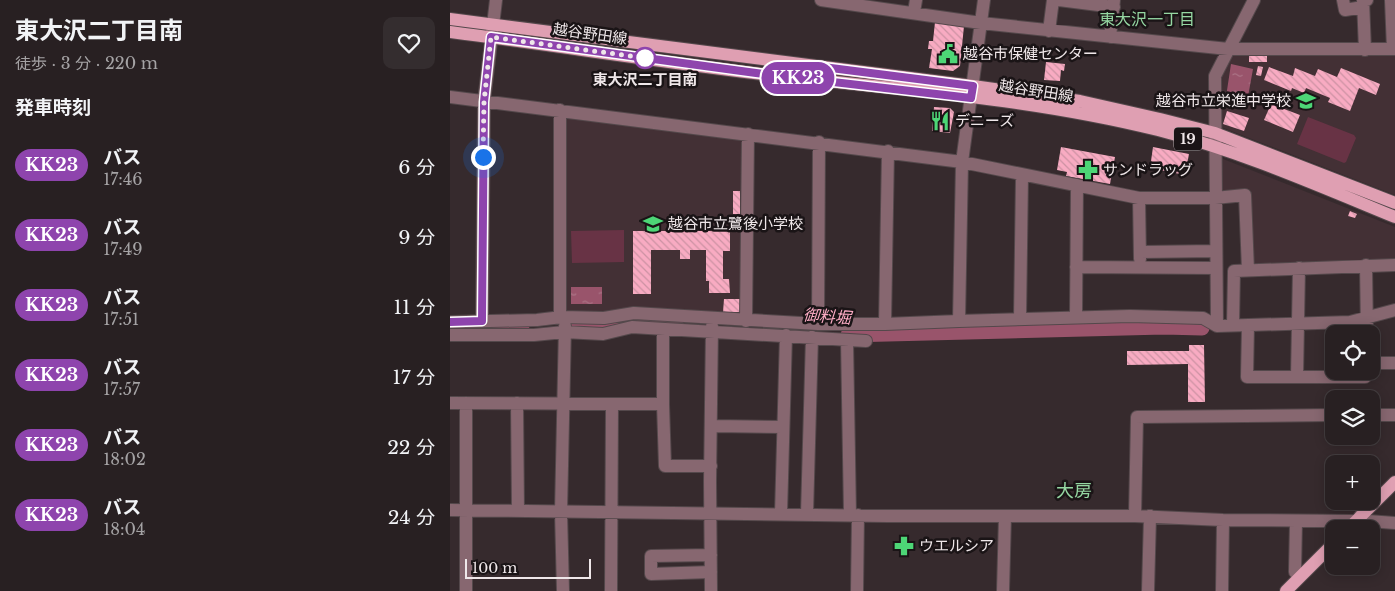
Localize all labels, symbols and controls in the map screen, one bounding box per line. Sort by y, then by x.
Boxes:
district label: 東大沢一丁目 [1099,9,1195,29]
text: 東大沢二丁目南 [15,16,183,45]
button: heart [383,17,435,69]
street label: 越谷野田線 [551,19,629,48]
public building icon: 越谷市保健センター [937,43,959,65]
place label: 越谷市保健センター [962,44,1098,63]
marker: 東大沢二丁目南 [634,47,656,69]
text: 徒歩 · 3 分 · 220 m [15,53,158,73]
line badge: KK23 [763,62,833,94]
text: KK23 [771,67,825,89]
place label: 東大沢二丁目南 [592,70,698,89]
street label: 越谷野田線 [997,75,1075,106]
school or university icon: 越谷市立栄進中学校 [1295,90,1317,112]
place label: 越谷市立栄進中学校 [1155,91,1291,110]
text: 発車時刻 [15,96,91,119]
restaurant icon: デニーズ [929,110,951,132]
place label: デニーズ [955,111,1014,130]
road number: 19 [1174,128,1202,150]
your location [471,145,496,170]
text: バス [103,146,141,169]
text: KK23 [25,154,78,176]
text: 6 分 [398,156,435,179]
pharmacy icon: サンドラッグ [1077,159,1099,181]
place label: サンドラッグ [1103,160,1193,179]
text: 17:46 [103,169,143,189]
school or university icon: 越谷市立鷺後小学校 [642,213,664,235]
place label: 越谷市立鷺後小学校 [667,214,803,233]
text: バス [103,216,141,239]
text: KK23 [25,224,78,246]
text: 9 分 [398,226,435,249]
text: 17:49 [103,239,143,259]
text: バス [103,286,141,309]
text: KK23 [25,294,78,316]
text: 11 分 [394,296,435,319]
water label: 御料堀 [802,304,855,328]
text: 17:51 [103,309,139,329]
map controls [1325,325,1380,575]
button: locate [1325,325,1380,380]
text: バス [103,356,141,379]
text: KK23 [25,364,78,386]
text: 17 分 [393,366,435,389]
text: 17:57 [103,379,140,399]
button: layers [1325,390,1380,445]
text: バス [103,426,141,449]
text: KK23 [25,434,78,456]
text: 22 分 [387,436,435,459]
text: 18:02 [103,449,146,469]
button: + [1325,455,1380,510]
district label: 大房 [1056,480,1092,502]
text: バス [103,496,141,519]
text: KK23 [25,504,78,526]
text: 24 分 [388,506,435,529]
text: 18:04 [103,519,145,539]
button: − [1325,520,1380,575]
pharmacy icon: ウエルシア [893,535,915,557]
place label: ウエルシア [919,536,994,555]
scale bar [465,556,591,579]
text: 100 m [472,559,517,577]

